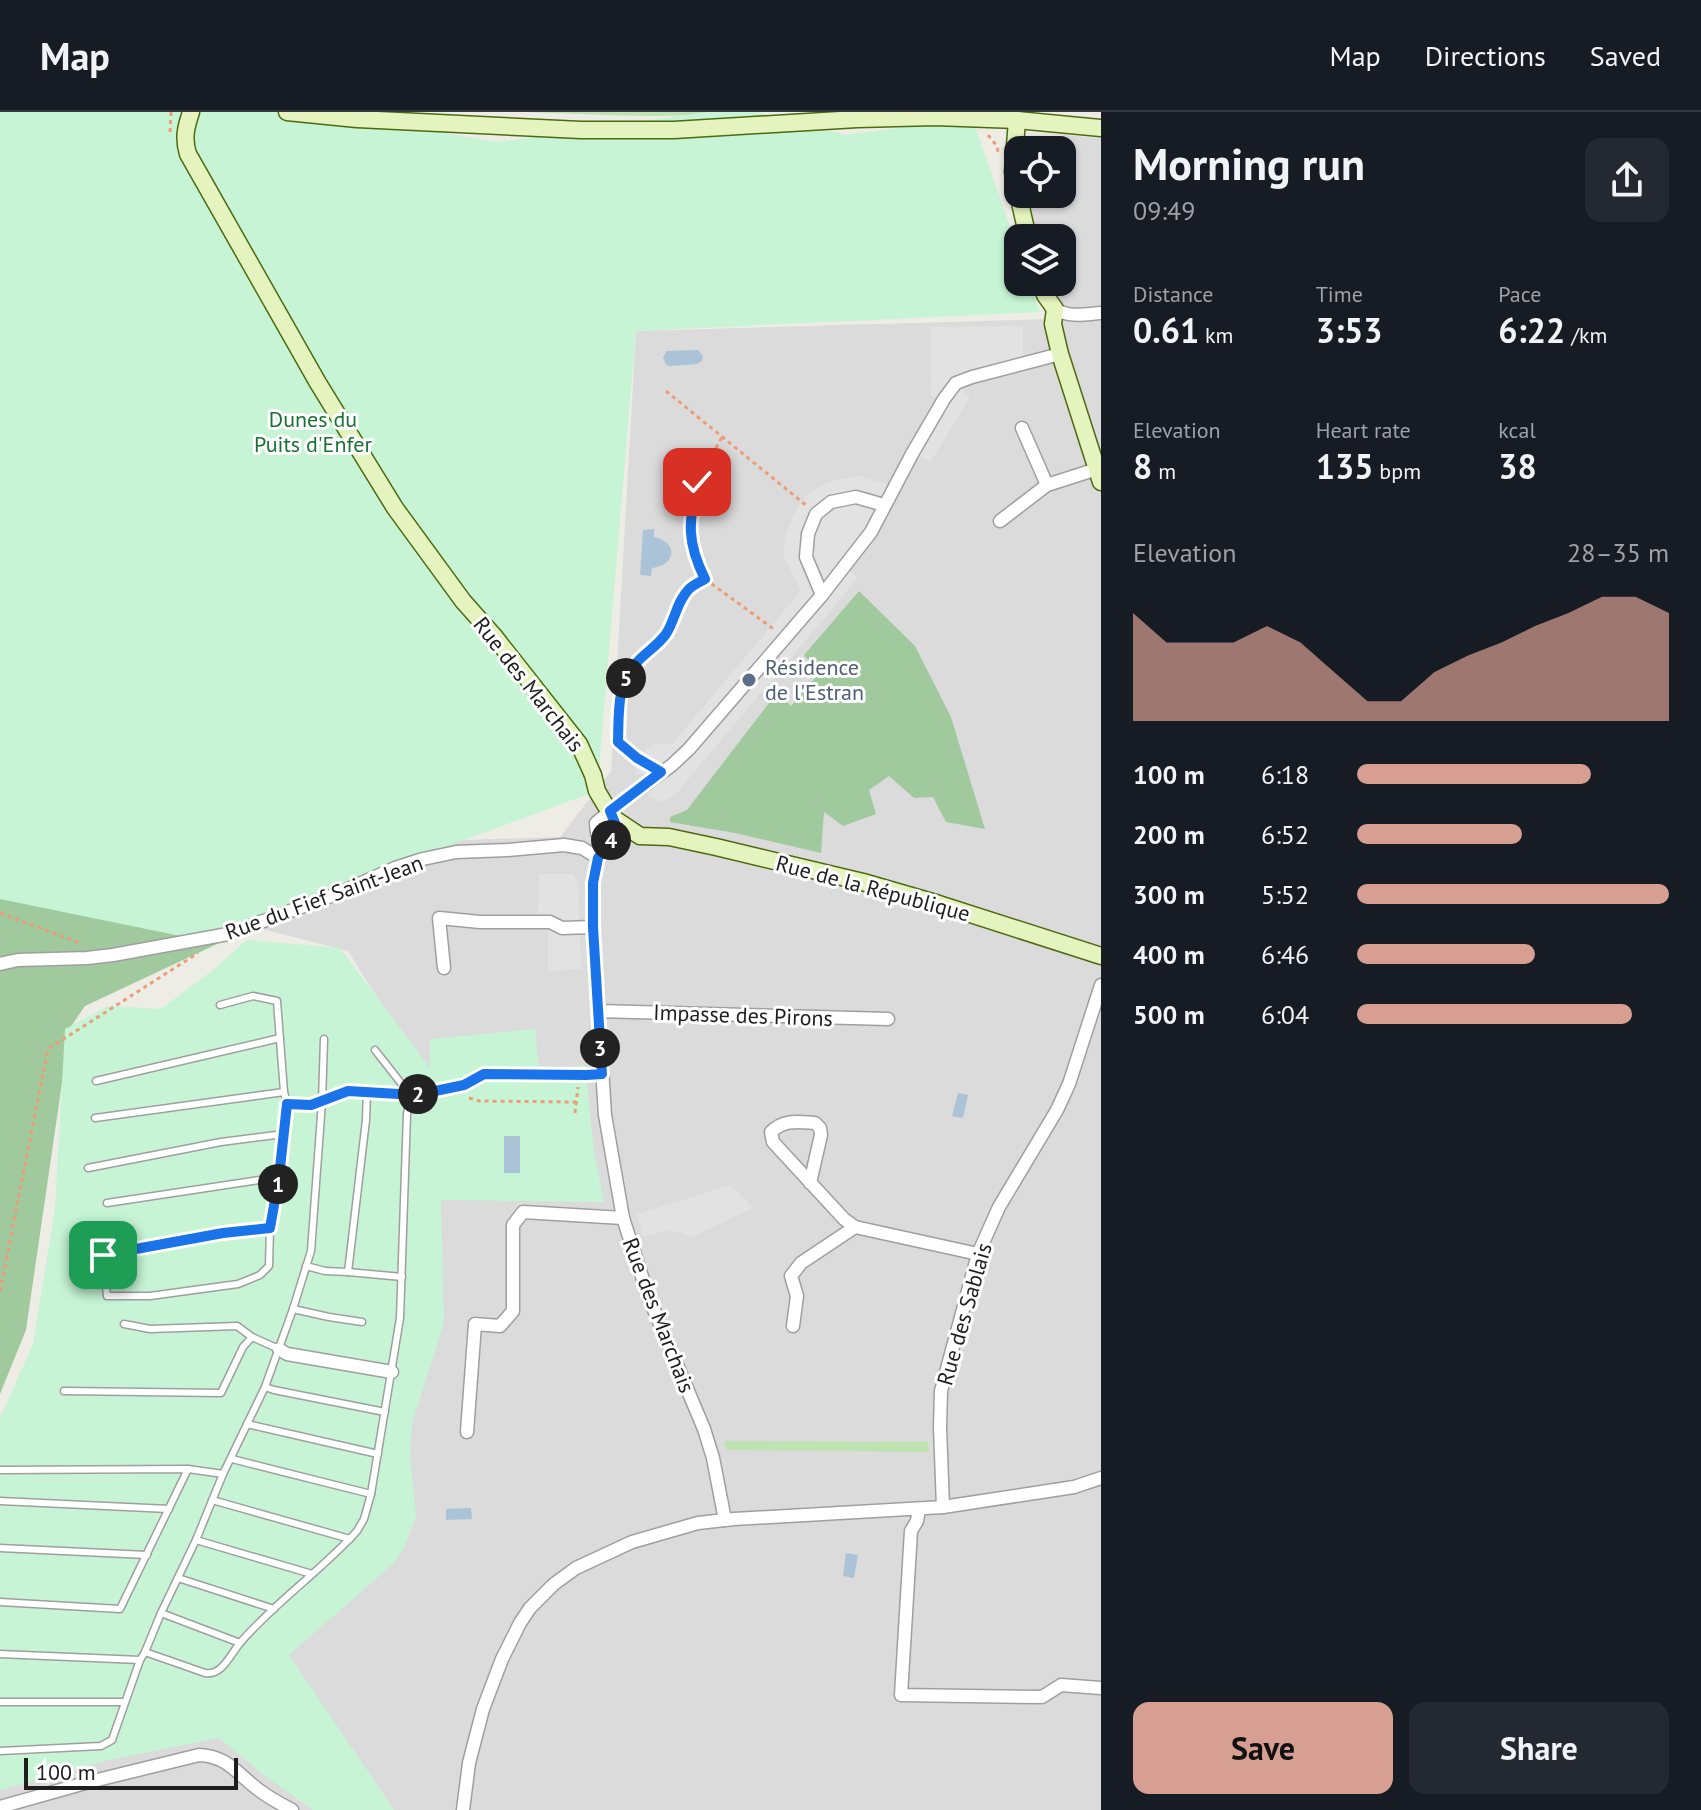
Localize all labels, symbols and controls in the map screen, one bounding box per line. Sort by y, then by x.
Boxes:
text: Map [40,31,110,80]
text: Map [1330,37,1381,74]
text: Directions [1425,37,1546,74]
text: Saved [1590,37,1661,74]
text: Morning run [1133,135,1365,192]
map controls [1004,136,1076,296]
button: locate [1004,136,1076,208]
button: share [1585,138,1669,222]
text: 09:49 [1133,194,1195,227]
button: layers [1004,224,1076,296]
text: Distance [1133,280,1214,308]
text: Time [1316,280,1363,308]
text: Pace [1498,280,1541,308]
text: 0.61 [1133,308,1199,352]
text: 3:53 [1316,308,1383,352]
text: 6:22 [1498,308,1565,352]
text: km [1199,321,1233,349]
text: /km [1565,321,1607,349]
park label: Dunes du Puits d'Enfer [254,405,372,458]
text: Elevation [1133,416,1221,444]
text: Heart rate [1316,416,1411,444]
text: kcal [1498,416,1536,444]
text: 8 [1133,444,1152,488]
text: 135 [1316,444,1374,488]
text: 38 [1498,444,1537,488]
pin [663,448,731,516]
text: m [1152,457,1176,485]
text: bpm [1374,457,1421,485]
icon: check [675,460,719,504]
text: Elevation [1133,536,1237,569]
text: 28–35 m [1567,536,1669,569]
street label: Rue des Marchais [468,611,590,757]
place label: Résidence de l'Estran [765,653,864,706]
pin: 5 [606,658,646,698]
text: 5 [620,664,632,692]
marker: Résidence de l'Estran [740,671,758,689]
text: 100 m [1133,758,1205,791]
text: 6:18 [1261,758,1309,791]
text: 200 m [1133,818,1205,851]
text: 6:52 [1261,818,1309,851]
pin: 4 [591,820,631,860]
text: 4 [605,826,617,854]
street label: Rue du Fief Saint-Jean [221,848,427,946]
street label: Rue de la République [773,849,973,927]
text: 300 m [1133,878,1205,911]
text: 5:52 [1261,878,1309,911]
text: 400 m [1133,938,1205,971]
text: 6:46 [1261,938,1309,971]
street label: Impasse des Pirons [653,998,833,1032]
text: 500 m [1133,998,1205,1031]
text: 6:04 [1261,998,1309,1031]
pin: 3 [580,1028,620,1068]
text: 3 [594,1034,606,1062]
pin: 2 [398,1074,438,1114]
text: 2 [412,1080,424,1108]
pin: 1 [258,1164,298,1204]
text: 1 [272,1170,284,1198]
pin [69,1221,137,1289]
icon: arrive [81,1233,125,1277]
street label: Rue des Marchais [617,1234,701,1396]
street label: Rue des Sablais [930,1240,998,1388]
button: Save [1133,1702,1393,1794]
button: Share [1409,1702,1669,1794]
scale bar [24,1754,238,1790]
text: 100 m [36,1758,96,1786]

